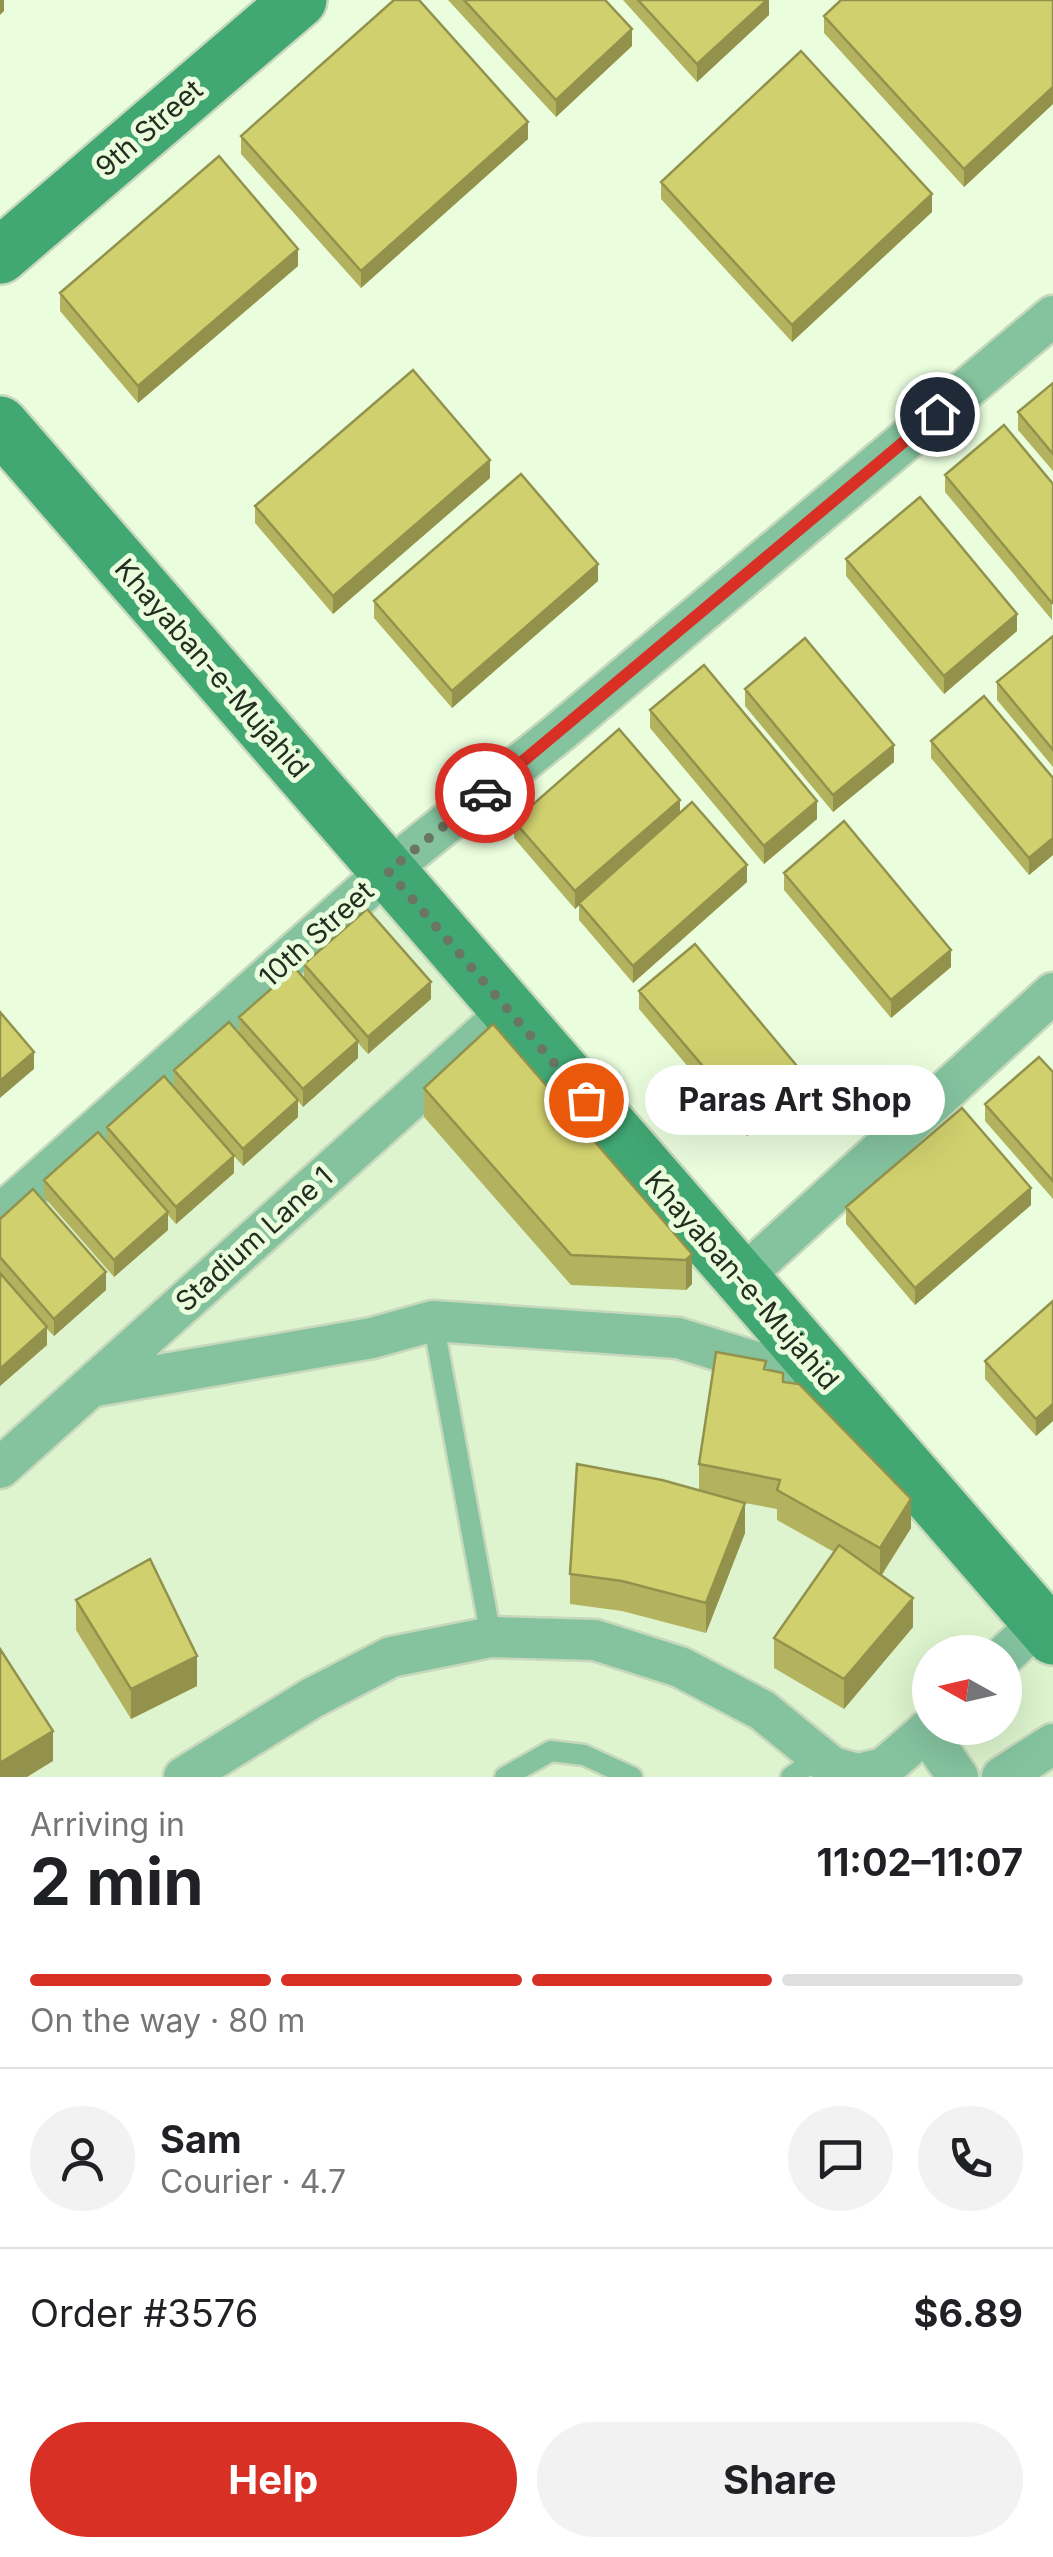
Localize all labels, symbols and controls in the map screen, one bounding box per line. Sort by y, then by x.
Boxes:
street label: 9th Street [89,72,209,184]
pin [895,372,980,457]
icon: home [910,387,965,442]
street label: Khayaban-e-Mujahid [108,552,316,784]
courier [435,743,535,843]
icon: car [458,766,513,821]
street label: 10th Street [252,874,380,994]
pin [544,1058,629,1143]
callout: Paras Art Shop [646,1065,946,1135]
icon: bag [559,1073,614,1128]
text: Paras Art Shop [678,1080,912,1119]
street label: Stadium Lane 1 [168,1160,340,1318]
street label: Khayaban-e-Mujahid [638,1164,846,1396]
north arrow [912,1635,1022,1745]
map controls [912,1635,1022,1745]
text: Arriving in [30,1805,185,1844]
text: 11:02–11:07 [817,1839,1023,1885]
text: 2 min [30,1842,204,1921]
text: On the way · 80 m [30,2001,305,2040]
button: person [30,2106,135,2211]
button: chat [788,2106,893,2211]
button: phone [918,2106,1023,2211]
text: Sam [160,2116,242,2162]
text: Courier · 4.7 [160,2162,346,2201]
text: Order #3576 [30,2290,258,2336]
text: $6.89 [914,2290,1023,2336]
button: Help [30,2422,517,2537]
button: Share [537,2422,1023,2537]

